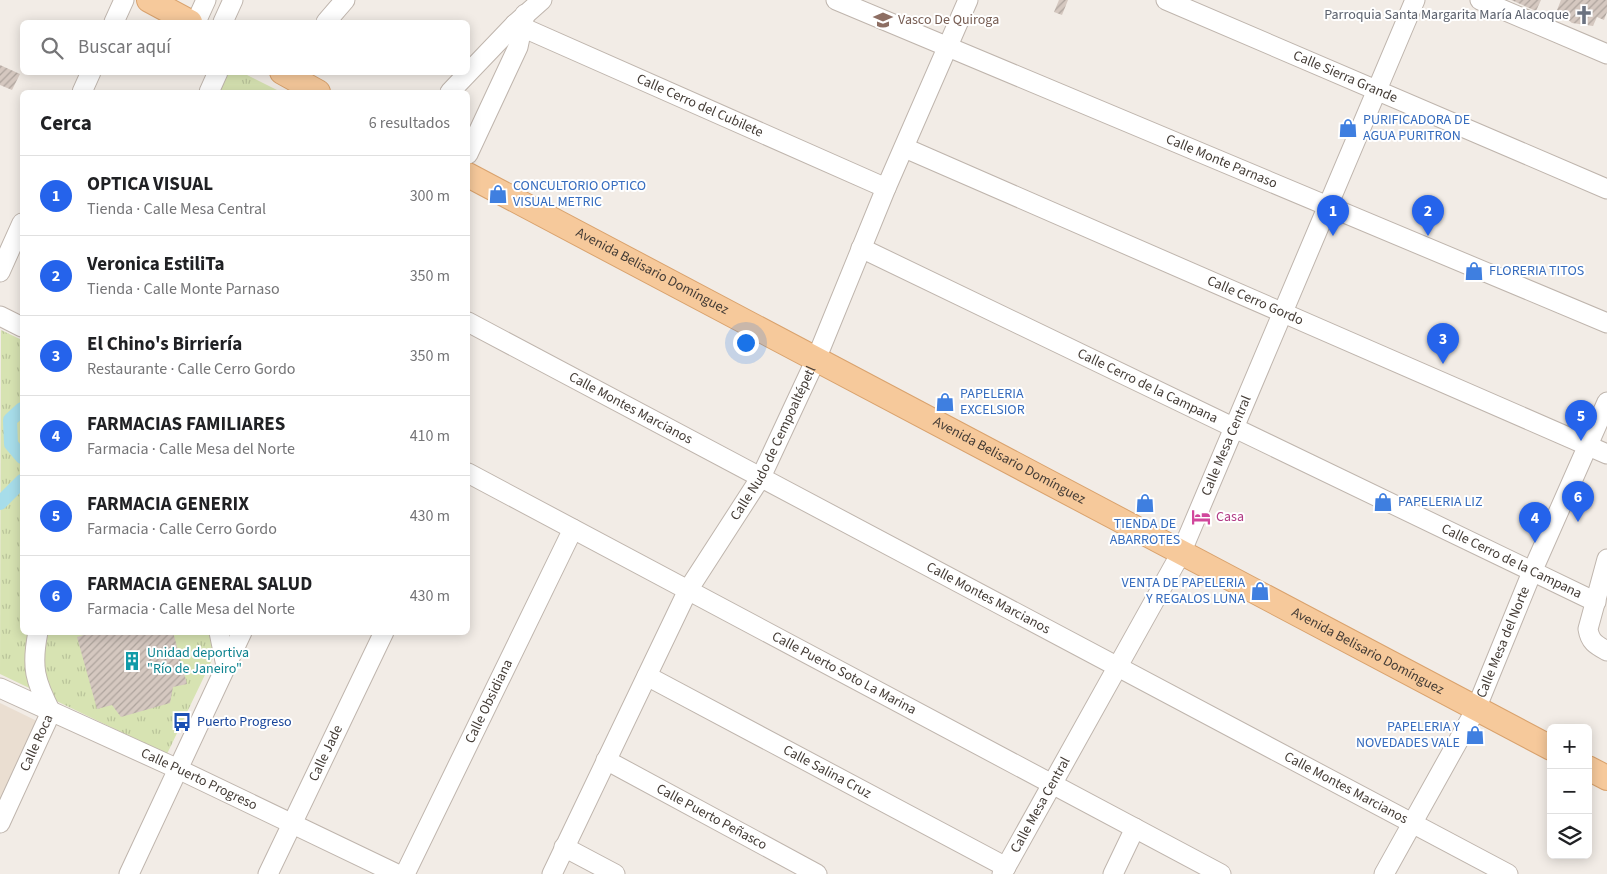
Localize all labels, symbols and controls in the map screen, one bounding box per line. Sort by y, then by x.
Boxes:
church icon: Parroquia Santa Margarita María Alacoque [1573,4,1595,26]
place label: Parroquia Santa Margarita María Alacoque [1324,5,1569,25]
school or university icon: Vasco De Quiroga [872,9,894,31]
place label: Vasco De Quiroga [898,10,999,30]
search box [20,20,470,75]
icon: search [38,34,66,62]
text: Buscar aquí [78,34,171,61]
street label: Calle Sierra Grande [1290,46,1401,108]
street label: Calle Cerro del Cubilete [633,69,766,142]
text: Cerca [40,108,92,138]
place label: PURIFICADORA DE AGUA PURITRON [1363,110,1470,146]
text: 6 resultados [369,112,450,134]
shop icon: PURIFICADORA DE AGUA PURITRON [1337,117,1359,139]
street label: Calle Monte Parnaso [1163,129,1280,194]
text: OPTICA VISUAL [87,171,213,198]
place label: CONCULTORIO OPTICO VISUAL METRIC [513,176,646,212]
shop icon: CONCULTORIO OPTICO VISUAL METRIC [487,183,509,205]
text: 1 [52,185,60,207]
text: 300 m [410,185,450,207]
pin: 1 [1317,195,1349,236]
pin: 2 [1412,195,1444,236]
text: Tienda · Calle Mesa Central [87,198,266,220]
street label: Avenida Belisario Domínguez [572,223,732,320]
text: Veronica EstiliTa [87,251,225,278]
shop icon: FLORERIA TITOS [1463,260,1485,282]
place label: FLORERIA TITOS [1489,261,1584,281]
text: 2 [52,265,60,287]
text: 350 m [410,265,450,287]
street label: Calle Cerro Gordo [1204,271,1306,330]
text: Tienda · Calle Monte Parnaso [87,278,280,300]
pin: 3 [1427,323,1459,364]
your location [733,330,759,356]
text: El Chino's Birriería [87,331,242,358]
street label: Calle Cerro de la Campana [1074,344,1221,428]
text: 3 [52,345,60,367]
text: 350 m [410,345,450,367]
text: Restaurante · Calle Cerro Gordo [87,358,295,380]
street label: Calle Nudo de Cempoaltépetl [725,363,821,524]
street label: Calle Montes Marcianos [565,367,696,449]
place label: PAPELERIA EXCELSIOR [960,384,1025,420]
shop icon: PAPELERIA EXCELSIOR [934,391,956,413]
street label: Calle Mesa Central [1196,392,1257,499]
pin: 5 [1565,400,1597,441]
text: FARMACIAS FAMILIARES [87,411,285,438]
street label: Avenida Belisario Domínguez [929,412,1089,509]
text: 4 [52,425,60,447]
text: 410 m [410,425,450,447]
text: Farmacia · Calle Mesa del Norte [87,438,295,460]
pin: 6 [1562,481,1594,522]
text: FARMACIA GENERIX [87,491,249,518]
shop icon: PAPELERIA LIZ [1372,491,1394,513]
shop icon: TIENDA DE ABARROTES [1134,492,1156,514]
place label: PAPELERIA LIZ [1398,492,1482,512]
pin: 4 [1519,502,1551,543]
text: 5 [52,505,60,527]
text: 430 m [410,505,450,527]
hotel icon: Casa [1190,506,1212,528]
place label: Casa [1216,507,1244,527]
place label: TIENDA DE ABARROTES [1110,514,1180,550]
text: Farmacia · Calle Cerro Gordo [87,518,277,540]
street label: Calle Cerro de la Campana [1438,519,1585,604]
street label: Calle Montes Marcianos [923,557,1054,639]
text: FARMACIA GENERAL SALUD [87,571,312,598]
place label: VENTA DE PAPELERIA Y REGALOS LUNA [1122,573,1245,609]
shop icon: VENTA DE PAPELERIA Y REGALOS LUNA [1249,580,1271,602]
street label: Calle Mesa del Norte [1472,583,1535,701]
text: 6 [52,585,60,607]
text: 430 m [410,585,450,607]
text: Farmacia · Calle Mesa del Norte [87,598,295,620]
street label: Avenida Belisario Domínguez [1288,603,1448,700]
street label: Calle Puerto Soto La Marina [768,627,920,720]
place label: Unidad deportiva "Río de Janeiro" [147,643,249,679]
building icon: Unidad deportiva "Río de Janeiro" [121,650,143,672]
street label: Calle Obsidiana [460,656,518,747]
street label: Calle Roca [15,711,59,775]
bus stop icon: Puerto Progreso [171,711,193,733]
place label: Puerto Progreso [197,712,292,732]
place label: PAPELERIA Y NOVEDADES VALE [1356,717,1460,753]
street label: Calle Jade [304,722,348,785]
shop icon: PAPELERIA Y NOVEDADES VALE [1464,724,1486,746]
map controls [1547,724,1592,859]
button: + [1547,724,1592,769]
street label: Calle Salina Cruz [779,740,875,804]
street label: Calle Puerto Progreso [137,743,261,816]
street label: Calle Montes Marcianos [1281,747,1412,829]
street label: Calle Mesa Central [1006,753,1076,857]
button: − [1547,769,1592,814]
street label: Calle Puerto Peñasco [653,779,771,855]
button: layers [1547,814,1592,859]

